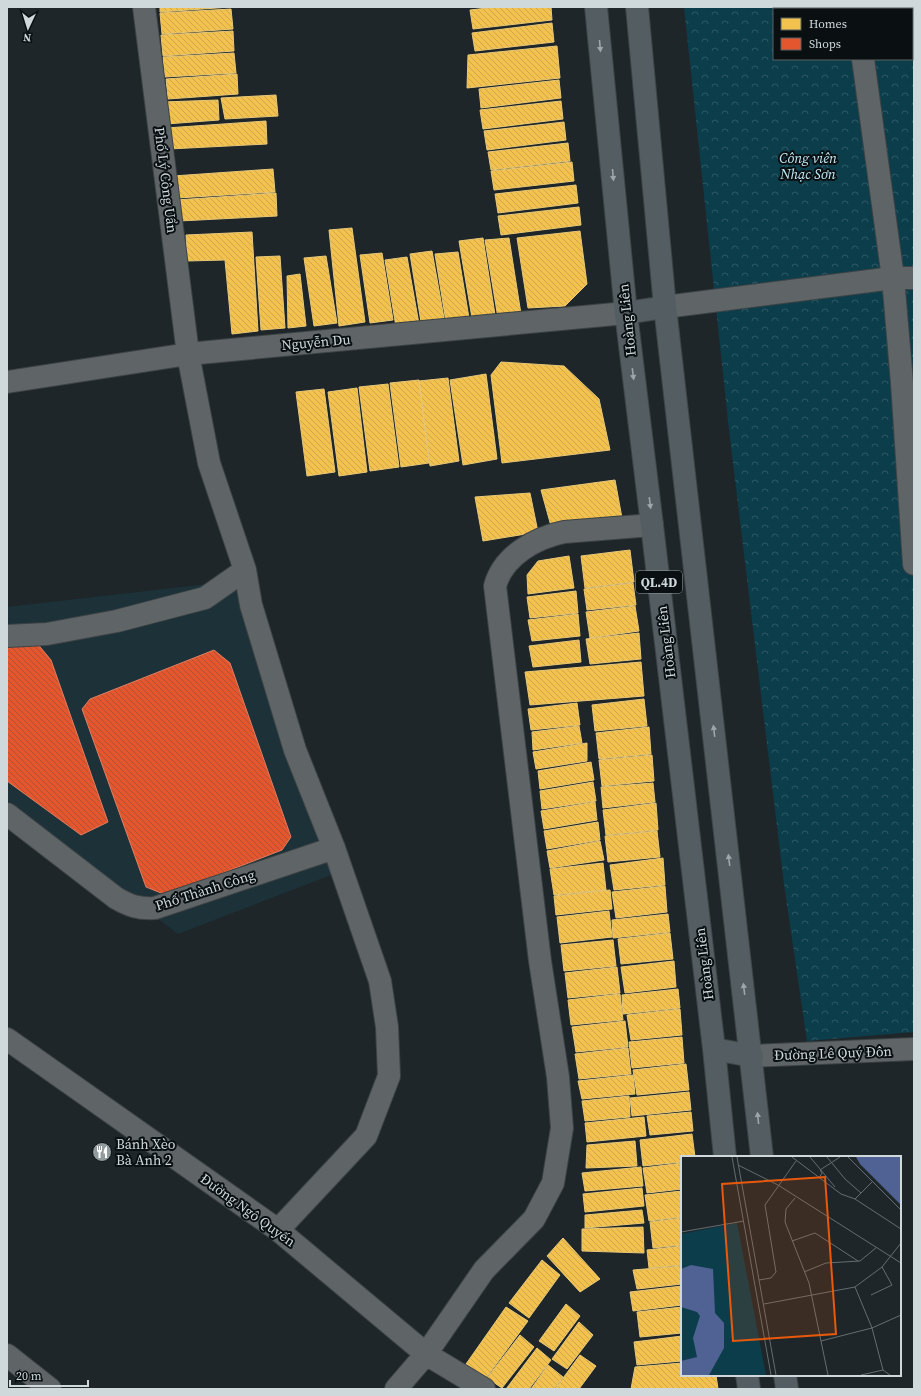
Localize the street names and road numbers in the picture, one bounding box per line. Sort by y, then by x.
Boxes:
street label: Phố Lý Công Uẩn [150,126,182,235]
street label: Hoàng Liên [613,282,641,357]
street label: Nguyễn Du [281,329,351,355]
road number: QL.4D [636,571,682,593]
street label: Hoàng Liên [652,604,680,679]
street label: Phố Thành Công [153,864,257,916]
street label: Hoàng Liên [690,926,718,1001]
street label: Đường Lê Quý Đôn [774,1041,893,1065]
street label: Đường Ngô Quyến [196,1169,300,1252]

